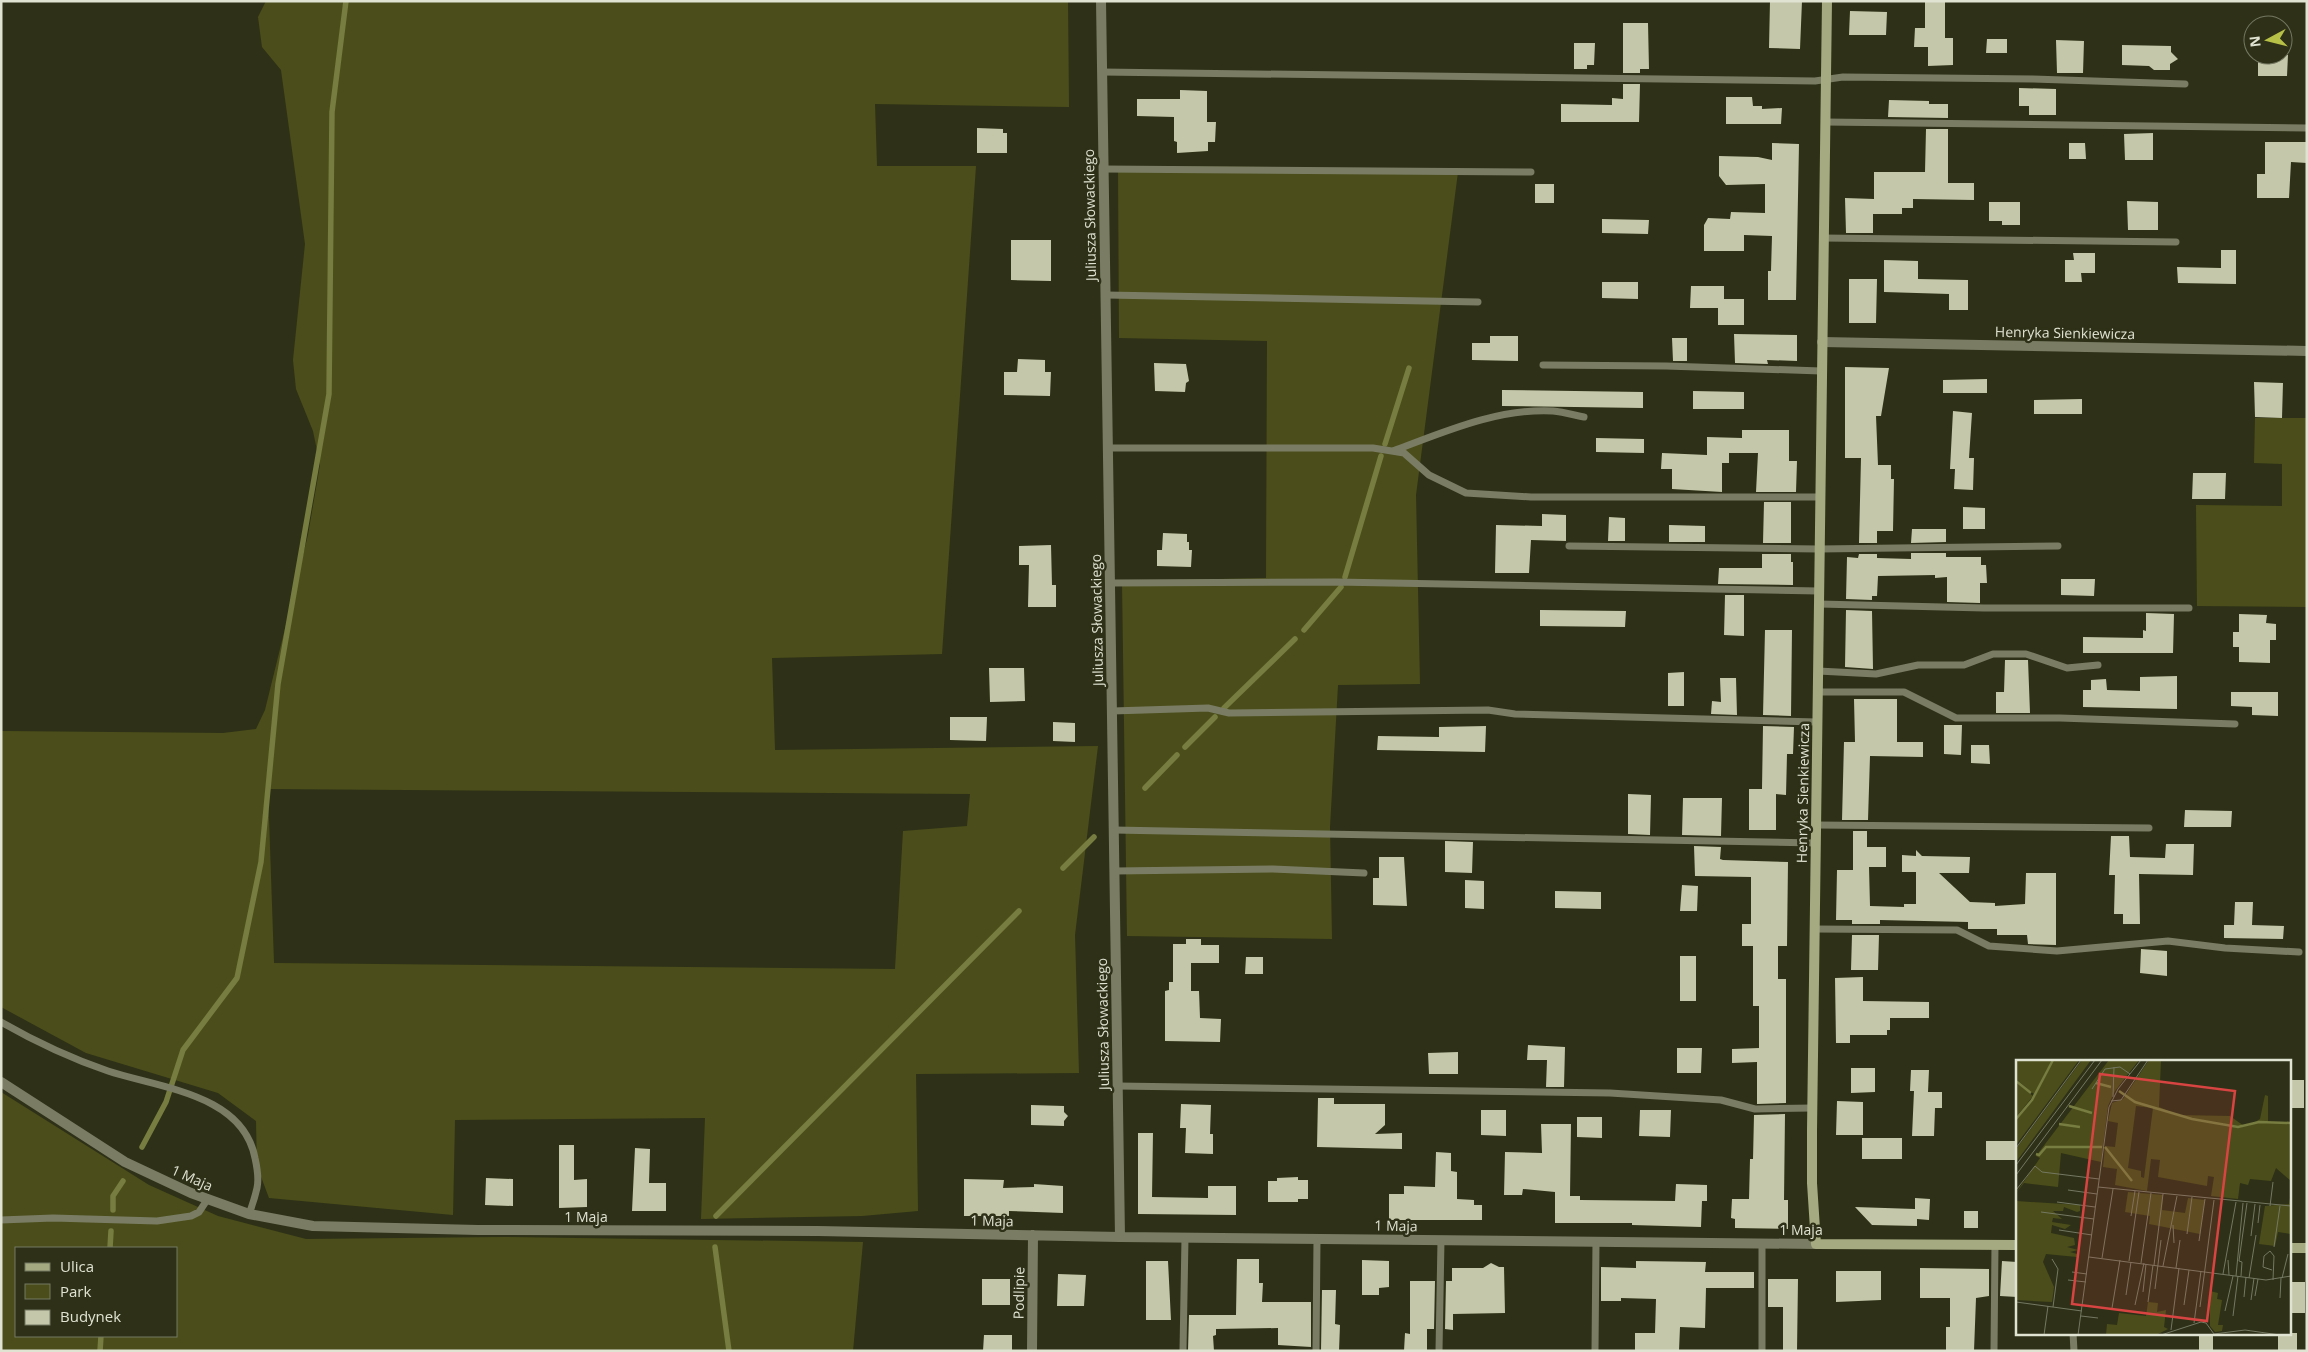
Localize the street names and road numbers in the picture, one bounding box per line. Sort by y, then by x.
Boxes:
street label: Juliusza Słowackiego [1079,149,1100,283]
street label: Henryka Sienkiewicza [1995,322,2135,343]
street label: Juliusza Słowackiego [1086,554,1107,688]
street label: Henryka Sienkiewicza [1792,723,1813,863]
street label: Juliusza Słowackiego [1092,958,1113,1092]
street label: 1 Maja [169,1160,216,1195]
street label: 1 Maja [564,1207,608,1226]
street label: 1 Maja [970,1211,1014,1230]
street label: 1 Maja [1374,1216,1418,1235]
street label: 1 Maja [1779,1220,1823,1239]
street label: Podlipie [1009,1266,1028,1319]

